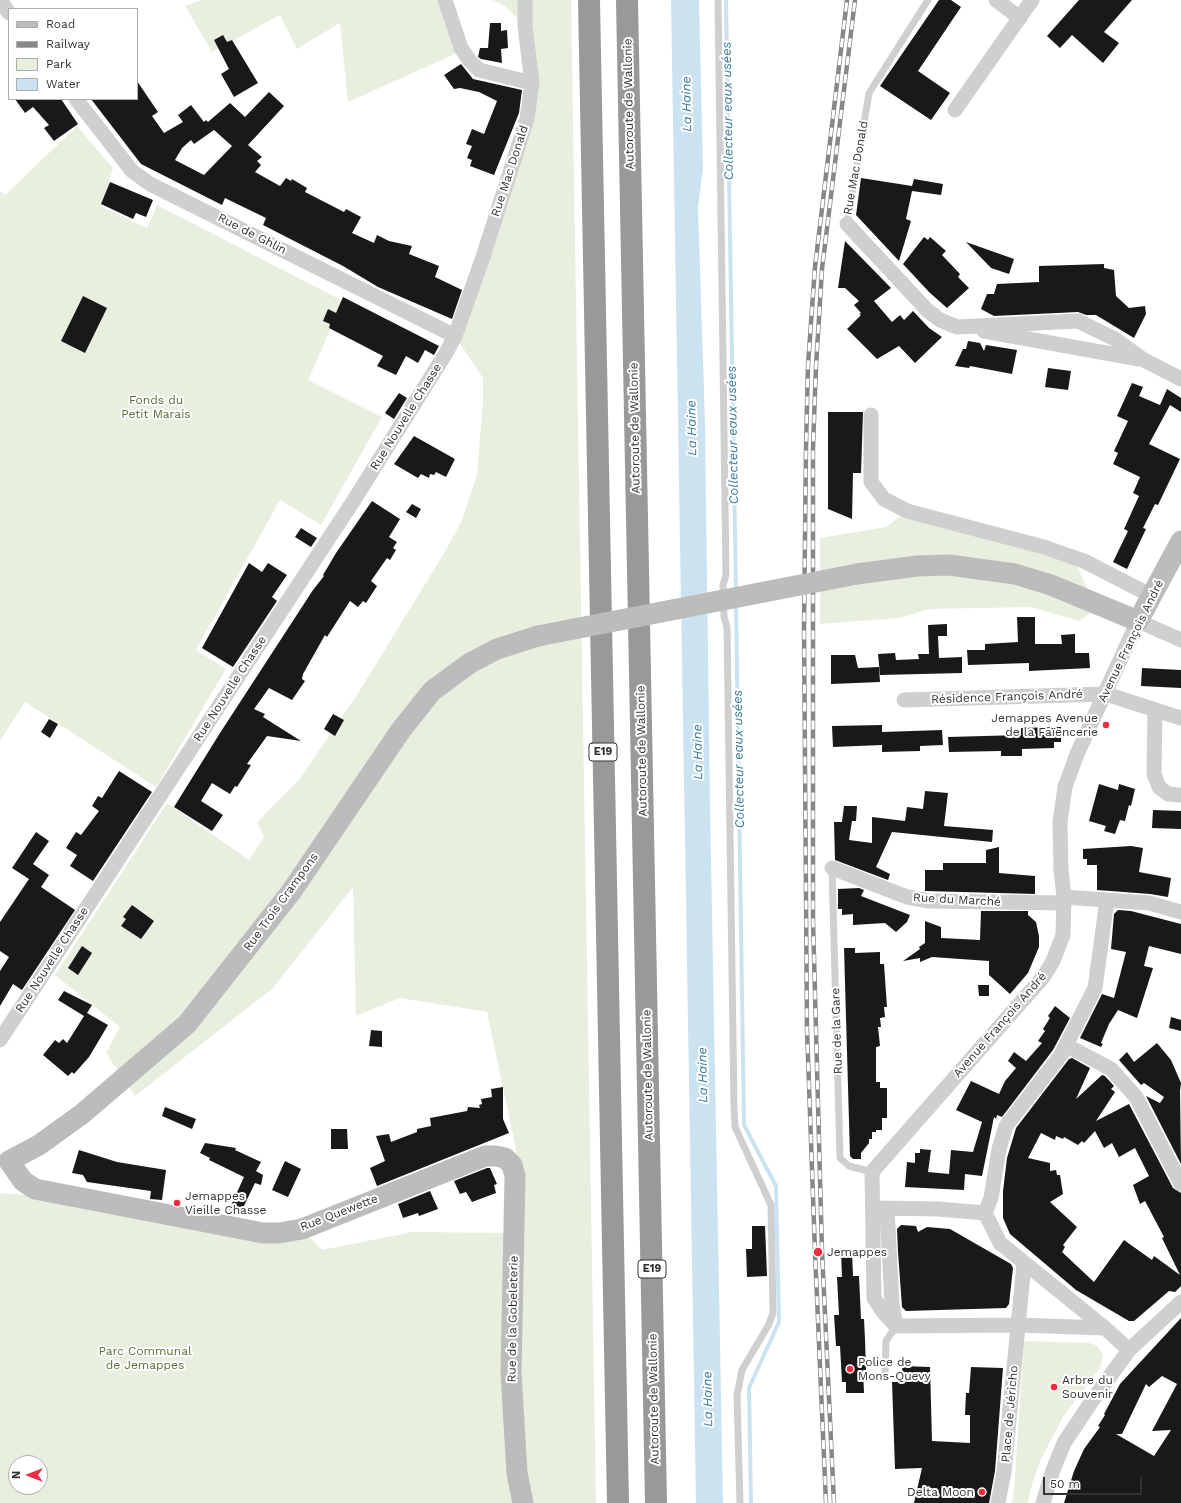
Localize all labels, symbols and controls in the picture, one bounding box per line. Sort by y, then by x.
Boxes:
legend [8,8,138,100]
text: Road [46,17,75,31]
text: Railway [46,37,90,51]
street label: Autoroute de Wallonie [621,38,637,170]
water label: Collecteur eaux usées [719,42,737,180]
text: Park [46,57,72,71]
water label: La Haine [679,76,695,132]
text: Water [46,77,80,91]
street label: Rue Mac Donald [841,120,871,216]
street label: Rue Mac Donald [488,123,532,219]
street label: Rue de Ghlin [215,211,289,257]
street label: Rue Nouvelle Chasse [367,361,445,473]
street label: Autoroute de Wallonie [627,362,643,494]
water label: Collecteur eaux usées [724,366,742,504]
park label: Fonds du Petit Marais [121,393,191,421]
water label: La Haine [684,400,700,456]
street label: Avenue François André [1095,577,1167,705]
street label: Rue Nouvelle Chasse [190,633,270,745]
street label: Autoroute de Wallonie [634,685,650,817]
street label: Résidence François André [931,687,1083,707]
water label: Collecteur eaux usées [730,690,748,828]
place label: Jemappes Avenue de la Faïencerie [991,711,1098,739]
marker: Jemappes Avenue de la Faïencerie [1101,720,1111,730]
water label: La Haine [690,724,706,780]
road number: E19 [589,743,617,761]
street label: Rue Trois Crampons [241,850,321,954]
street label: Rue du Marché [913,891,1001,909]
street label: Rue Nouvelle Chasse [12,904,92,1016]
street label: Avenue François André [950,970,1050,1080]
street label: Rue de la Gare [828,988,846,1074]
street label: Autoroute de Wallonie [640,1009,656,1141]
water label: La Haine [695,1047,711,1103]
place label: Jemappes Vieille Chasse [185,1189,266,1217]
street label: Rue Quewette [298,1192,380,1234]
marker: Jemappes Vieille Chasse [172,1198,182,1208]
place label: Jemappes [827,1245,887,1259]
marker: Jemappes [812,1246,824,1258]
street label: Rue de la Gobeleterie [505,1255,521,1383]
road number: E19 [638,1260,666,1278]
street label: Autoroute de Wallonie [646,1333,662,1465]
park label: Parc Communal de Jemappes [98,1344,192,1372]
place label: Police de Mons-Quevy [858,1355,931,1383]
marker: Police de Mons-Quevy [845,1364,855,1374]
street label: Place de Jéricho [999,1365,1021,1463]
water label: La Haine [700,1371,716,1427]
place label: Arbre du Souvenir [1062,1373,1113,1401]
marker: Arbre du Souvenir [1049,1382,1059,1392]
north arrow [8,1455,48,1495]
scale bar [1045,1469,1144,1495]
text: N [10,1471,23,1479]
text: 50 m [1050,1477,1080,1491]
place label: Delta Moon [907,1485,974,1499]
marker: Delta Moon [977,1487,987,1497]

